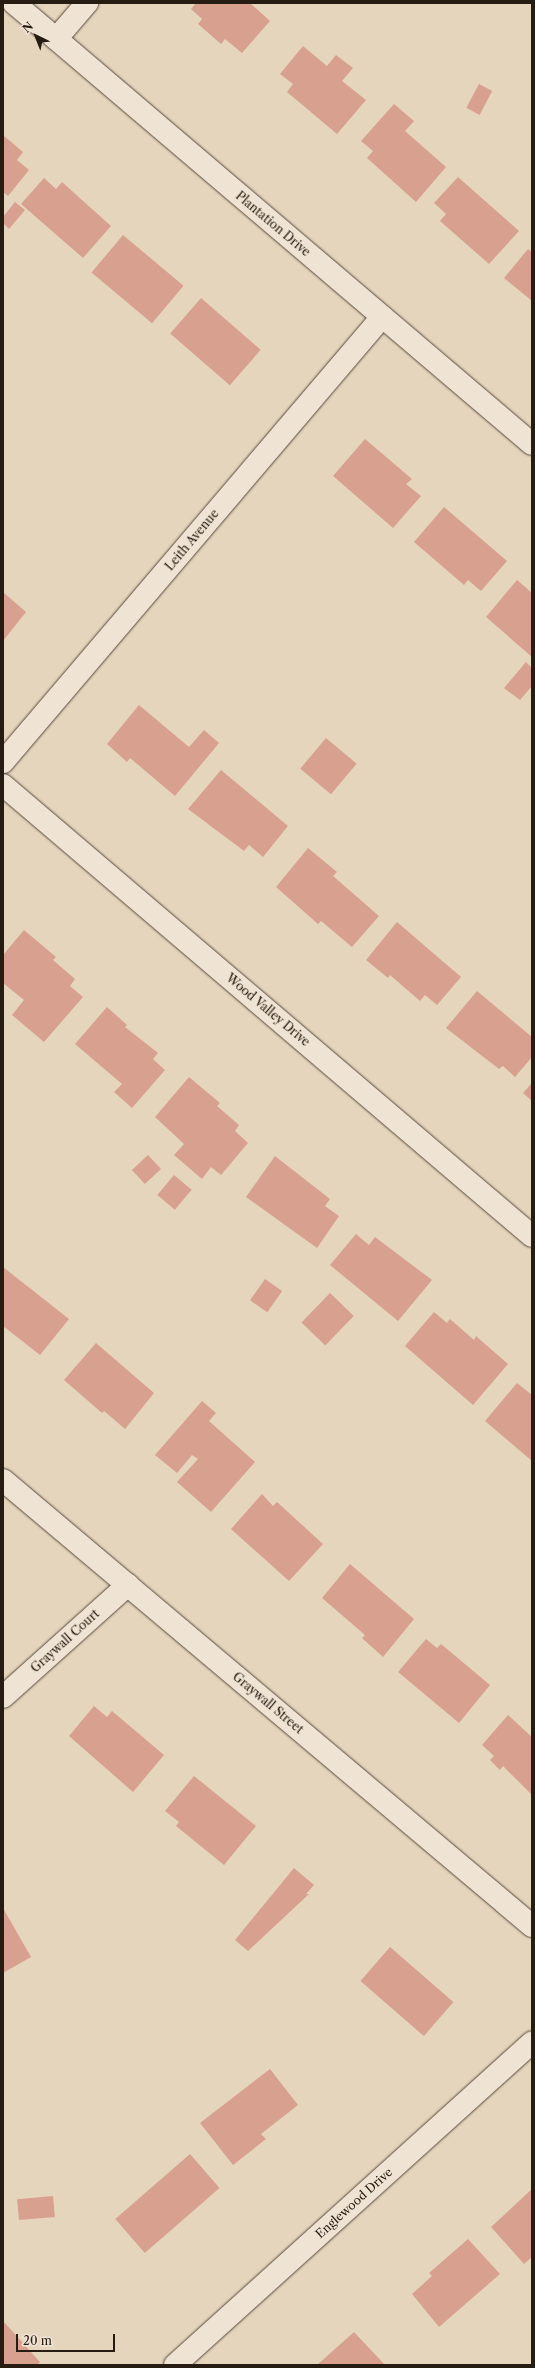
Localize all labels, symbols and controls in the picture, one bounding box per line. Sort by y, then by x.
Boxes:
north arrow [16,16,56,56]
text: N [20,19,36,36]
street label: Plantation Drive [233,189,313,259]
street label: Leith Avenue [162,506,222,574]
street label: Wood Valley Drive [223,970,313,1050]
street label: Graywall Court [28,1607,102,1675]
street label: Graywall Street [230,1669,306,1737]
street label: Englewood Drive [313,2165,395,2241]
scale bar [18,2326,117,2352]
text: 20 m [23,2333,52,2348]

